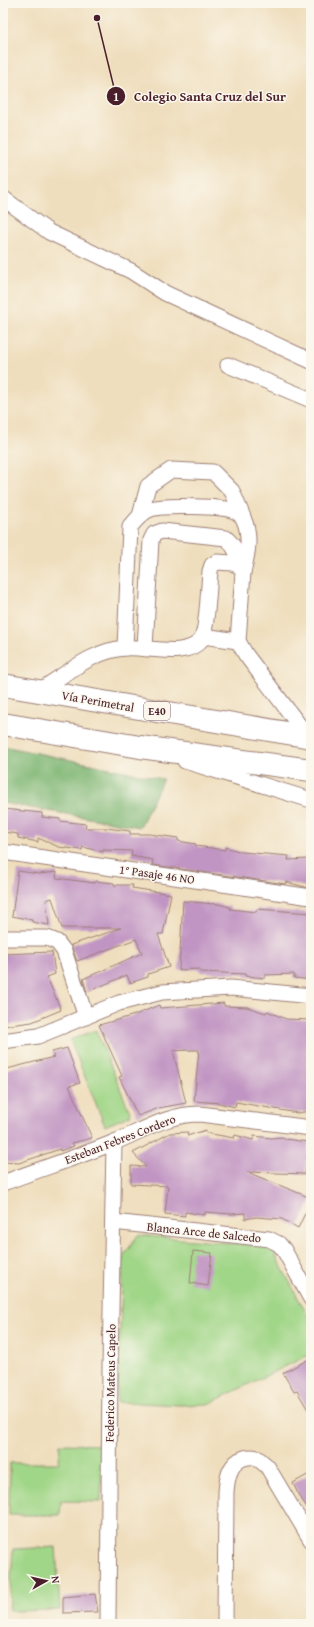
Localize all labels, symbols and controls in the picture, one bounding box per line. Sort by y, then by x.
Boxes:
callout: Colegio Santa Cruz del Sur [106,84,294,109]
text: Colegio Santa Cruz del Sur [134,87,286,106]
text: 1 [113,88,119,105]
street label: Vía Perimetral [60,686,136,716]
road number: E40 [144,702,170,720]
street label: 1° Pasaje 46 NO [118,860,196,888]
street label: Esteban Febres Cordero [62,1110,178,1168]
street label: Blanca Arce de Salcedo [146,1218,262,1246]
street label: Federico Mateus Capelo [100,1324,120,1442]
north arrow [26,1561,66,1601]
text: N [47,1575,64,1585]

